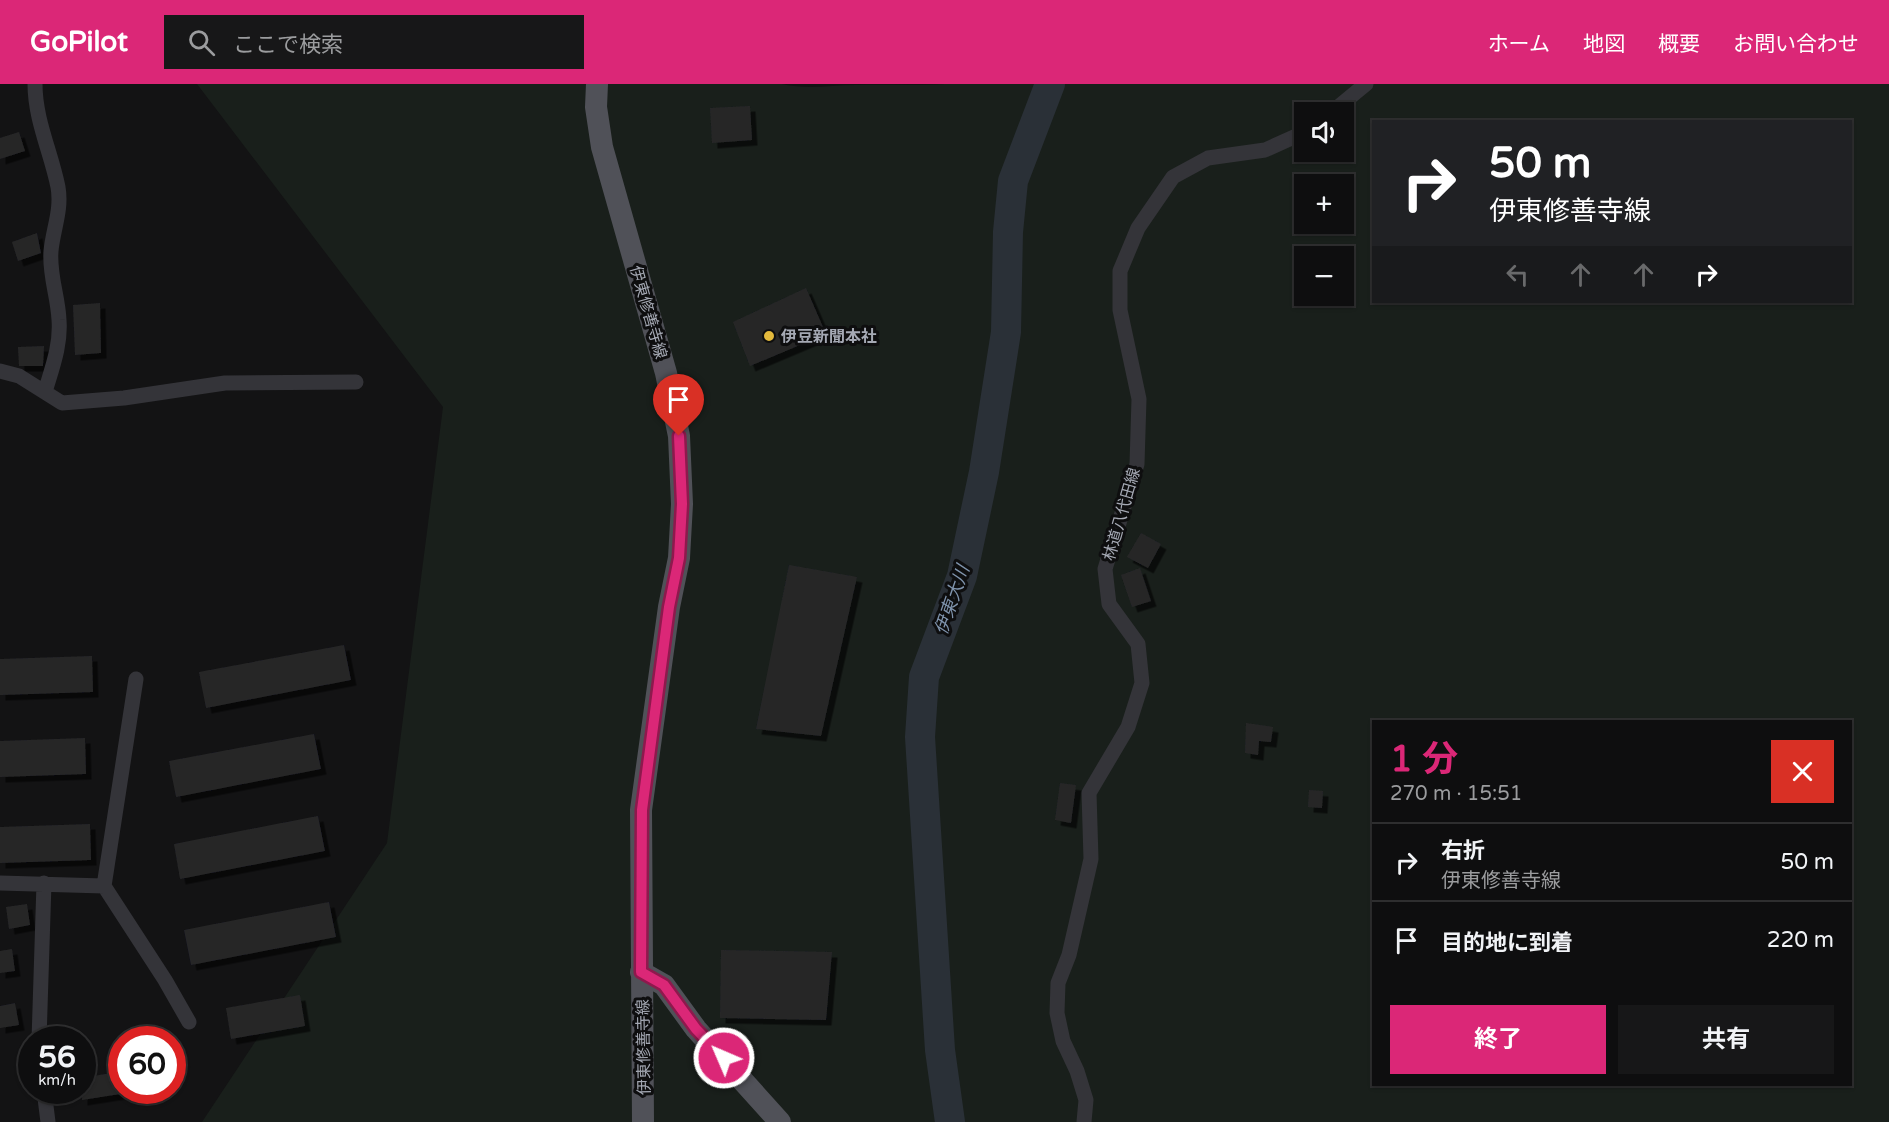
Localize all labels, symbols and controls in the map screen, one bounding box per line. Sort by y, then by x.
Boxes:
search box [164,15,584,69]
text: GoPilot [30,25,128,59]
icon: search [185,26,218,59]
text: ここで検索 [233,32,343,58]
text: ホーム [1488,32,1550,57]
text: 地図 [1583,32,1625,57]
text: 概要 [1658,32,1700,57]
text: お問い合わせ [1733,32,1859,57]
map controls [1294,102,1354,306]
button: sound [1294,102,1354,162]
text: 50 m [1489,138,1591,189]
icon: right [1390,144,1468,222]
button: + [1294,174,1354,234]
text: 伊東修善寺線 [1489,195,1651,228]
button: − [1294,246,1354,306]
icon: left [1501,258,1534,291]
icon: ahead [1564,258,1597,291]
icon: ahead [1627,258,1660,291]
icon: right [1690,258,1723,291]
street label: 伊東修善寺線 [625,263,671,361]
place label: 伊豆新聞本社 [780,327,877,347]
marker: 伊豆新聞本社 [762,329,776,343]
pin [653,374,704,436]
icon: arrive [662,383,695,416]
street label: 林道八代田線 [1099,465,1145,563]
water label: 伊東大川 [930,560,975,638]
text: 1 分 [1390,738,1458,781]
button: close [1771,740,1834,803]
text: 270 m · 15:51 [1390,782,1522,806]
text: 右折 [1441,838,1485,864]
icon: right [1390,846,1423,879]
text: 50 m [1780,849,1834,875]
text: 伊東修善寺線 [1441,869,1561,893]
icon: arrive [1390,924,1423,957]
text: 220 m [1767,927,1834,953]
text: 目的地に到着 [1441,930,1573,956]
street label: 伊東修善寺線 [633,999,655,1095]
button: 終了 [1390,1005,1606,1074]
button: 共有 [1618,1005,1834,1074]
speed limit sign: 60 [108,1026,186,1104]
position arrow [692,1026,756,1090]
text: 56 [38,1039,76,1076]
text: km/h [38,1071,76,1089]

